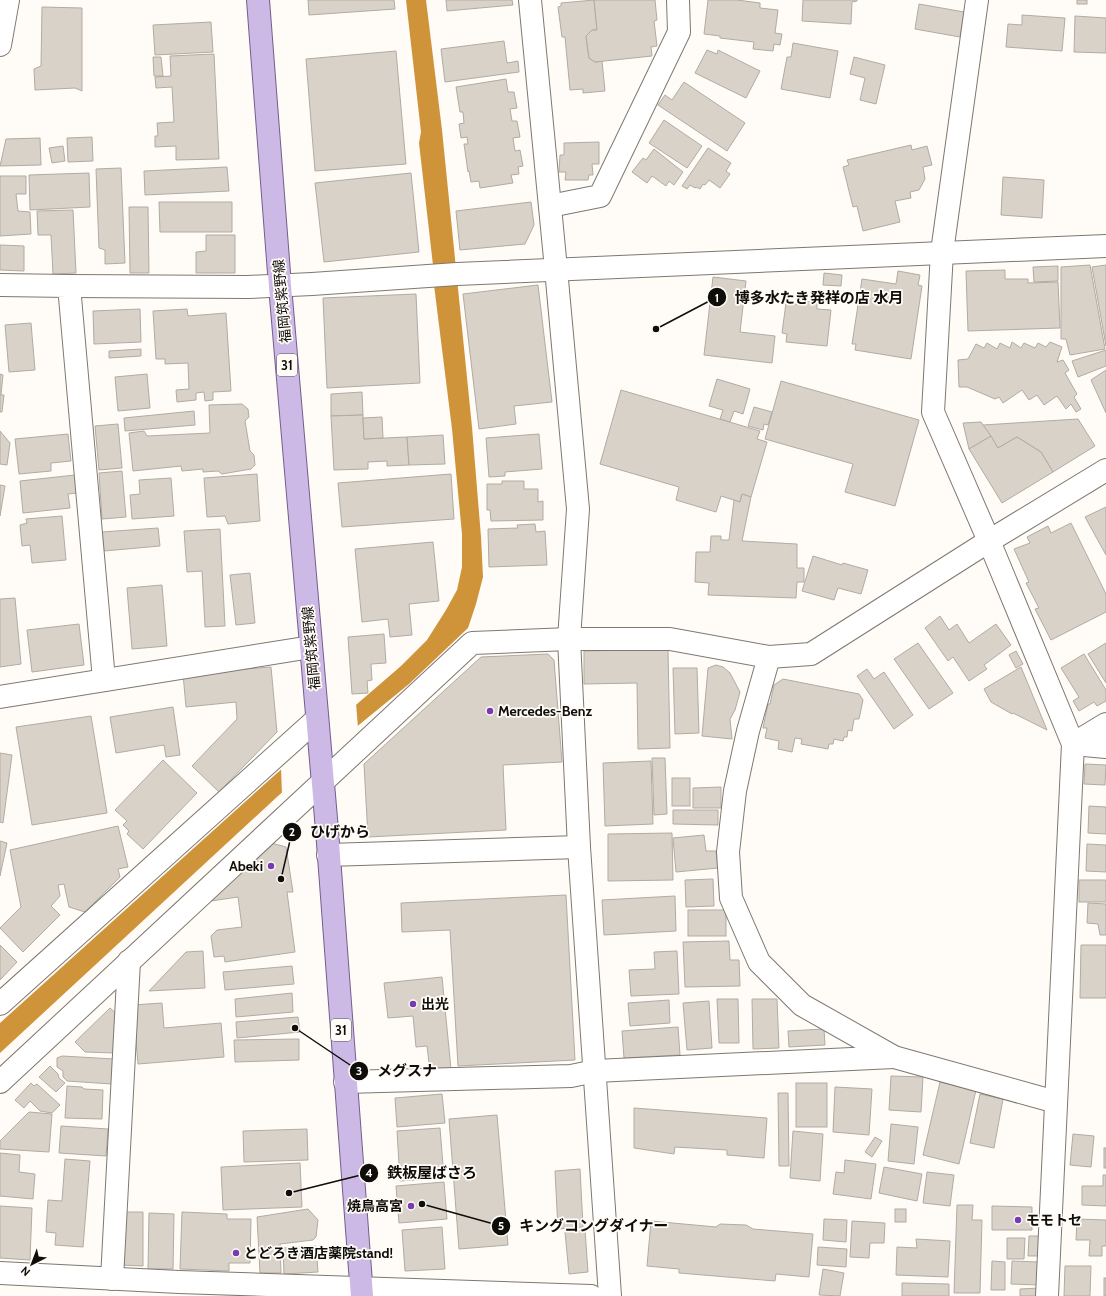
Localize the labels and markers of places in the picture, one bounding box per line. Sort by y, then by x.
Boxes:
callout: 博多水たき発祥の店 水月 [707,284,911,311]
place label: Mercedes-Benz [498,702,592,720]
marker: Mercedes-Benz [485,706,495,716]
callout: ひげから [282,818,378,845]
place label: Abeki [229,857,263,875]
marker: Abeki [266,861,276,871]
place label: 出光 [421,995,449,1013]
marker: 出光 [408,999,418,1009]
callout: メグスナ [349,1057,445,1084]
callout: 鉄板屋ばさろ [359,1160,485,1187]
place label: 焼鳥高宮 [347,1197,403,1215]
marker: 焼鳥高宮 [406,1201,416,1211]
place label: モモトセ [1026,1211,1082,1229]
callout: キングコングダイナー [491,1212,677,1239]
marker: モモトセ [1013,1215,1023,1225]
place label: とどろき酒店薬院stand! [244,1244,393,1262]
marker: とどろき酒店薬院stand! [231,1248,241,1258]

